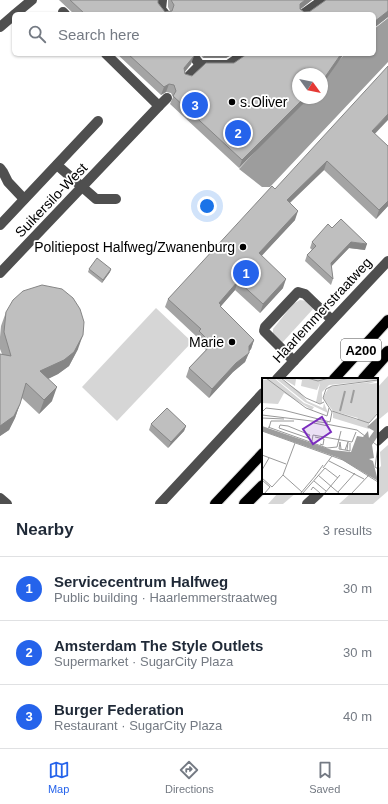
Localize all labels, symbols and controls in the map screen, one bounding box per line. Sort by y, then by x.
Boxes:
search box [12,12,376,56]
icon: search [26,23,48,45]
text: Search here [58,26,140,43]
north arrow [292,68,328,104]
pin: 3 [182,90,208,120]
place label: s.Oliver [240,94,288,110]
marker: s.Oliver [227,97,237,107]
pin: 2 [225,118,251,148]
street label: Suikersilo-West [12,159,91,240]
your location [197,196,217,216]
place label: Politiepost Halfweg/Zwanenburg [34,239,235,255]
marker: Politiepost Halfweg/Zwanenburg [238,242,248,252]
street label: Haarlemmerstraatweg [269,254,375,366]
pin: 1 [233,258,259,288]
place label: Marie [189,334,224,350]
marker: Marie [227,337,237,347]
road number: A200 [341,339,381,361]
inset map [262,378,378,494]
text: Nearby [16,520,74,539]
text: 3 results [323,523,372,538]
text: Servicecentrum Halfweg [54,573,228,590]
text: 1 [25,581,33,596]
text: 30 m [343,581,372,596]
text: Public building · Haarlemmerstraatweg [54,590,277,605]
text: Amsterdam The Style Outlets [54,637,263,654]
text: 2 [25,645,33,660]
text: 30 m [343,645,372,660]
text: Supermarket · SugarCity Plaza [54,654,233,669]
text: Burger Federation [54,701,184,718]
text: 3 [25,709,33,724]
text: 40 m [343,709,372,724]
text: Restaurant · SugarCity Plaza [54,718,222,733]
tab: Map [48,759,70,795]
tab: Directions [165,759,214,795]
tab: Saved [309,759,340,795]

